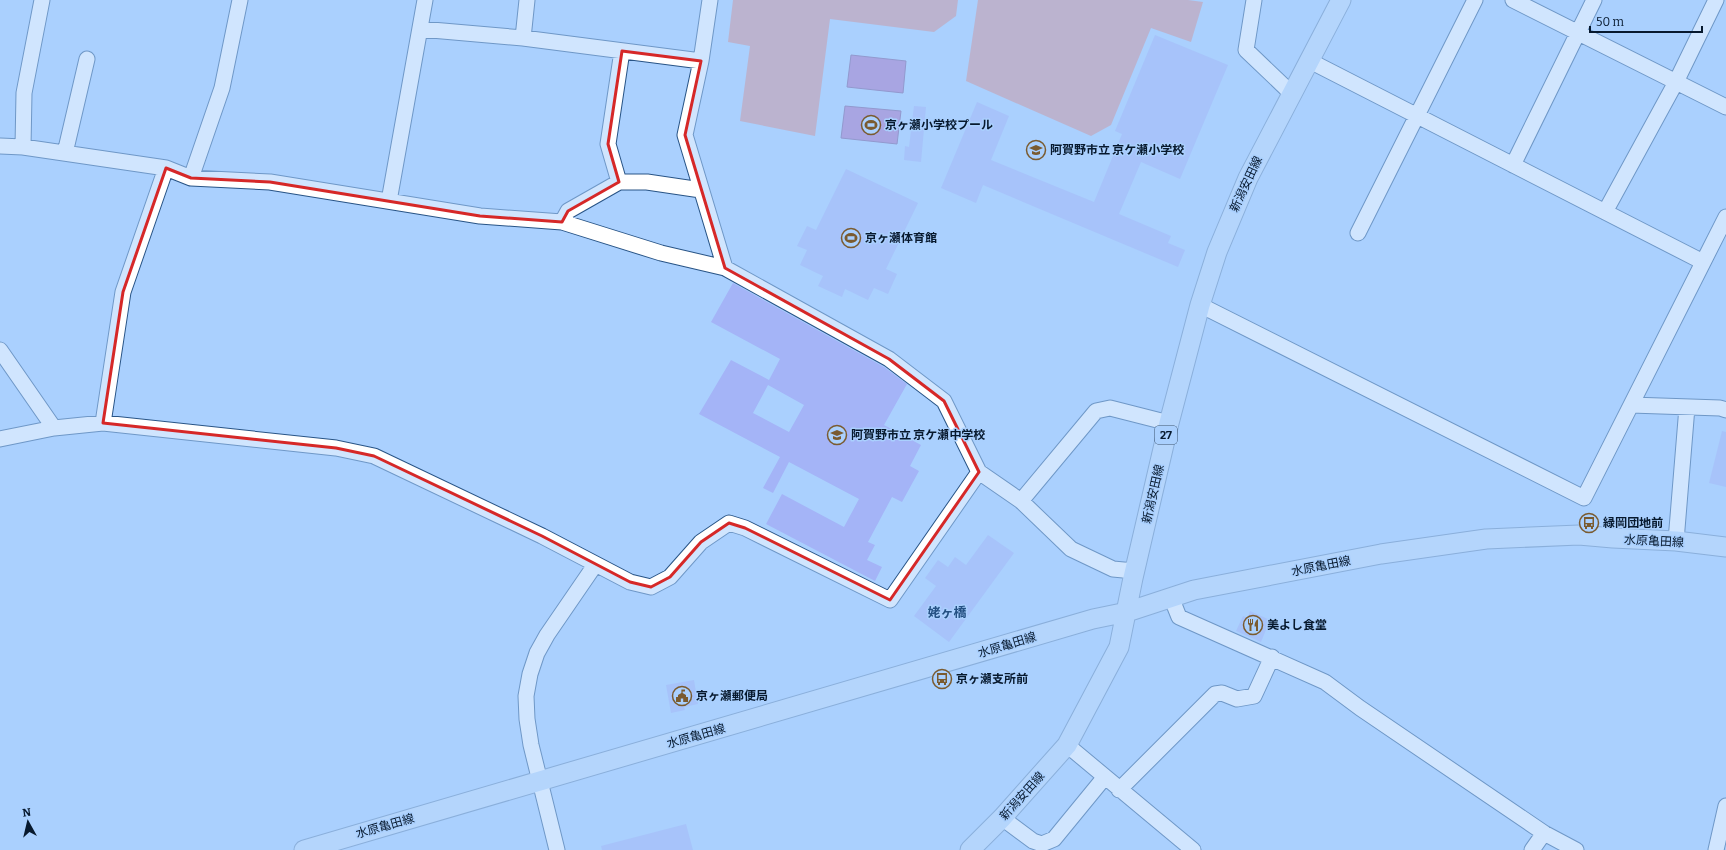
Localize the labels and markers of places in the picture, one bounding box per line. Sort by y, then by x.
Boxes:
sports icon: 京ヶ瀬小学校プール [860,114,882,136]
place label: 京ヶ瀬小学校プール [885,118,993,132]
school or university icon: 阿賀野市立 京ケ瀬小学校 [1025,139,1047,161]
place label: 阿賀野市立 京ケ瀬小学校 [1050,143,1184,157]
sports icon: 京ヶ瀬体育館 [840,227,862,249]
place label: 京ヶ瀬体育館 [865,231,937,245]
school or university icon: 阿賀野市立 京ケ瀬中学校 [826,424,848,446]
place label: 阿賀野市立 京ケ瀬中学校 [851,428,985,442]
bus stop icon: 緑岡団地前 [1578,512,1600,534]
place label: 緑岡団地前 [1603,516,1663,530]
restaurant icon: 美よし食堂 [1242,614,1264,636]
place label: 美よし食堂 [1267,618,1327,632]
bus stop icon: 京ヶ瀬支所前 [931,668,953,690]
place label: 京ヶ瀬支所前 [956,672,1028,686]
public building icon: 京ヶ瀬郵便局 [671,685,693,707]
place label: 京ヶ瀬郵便局 [696,689,768,703]

